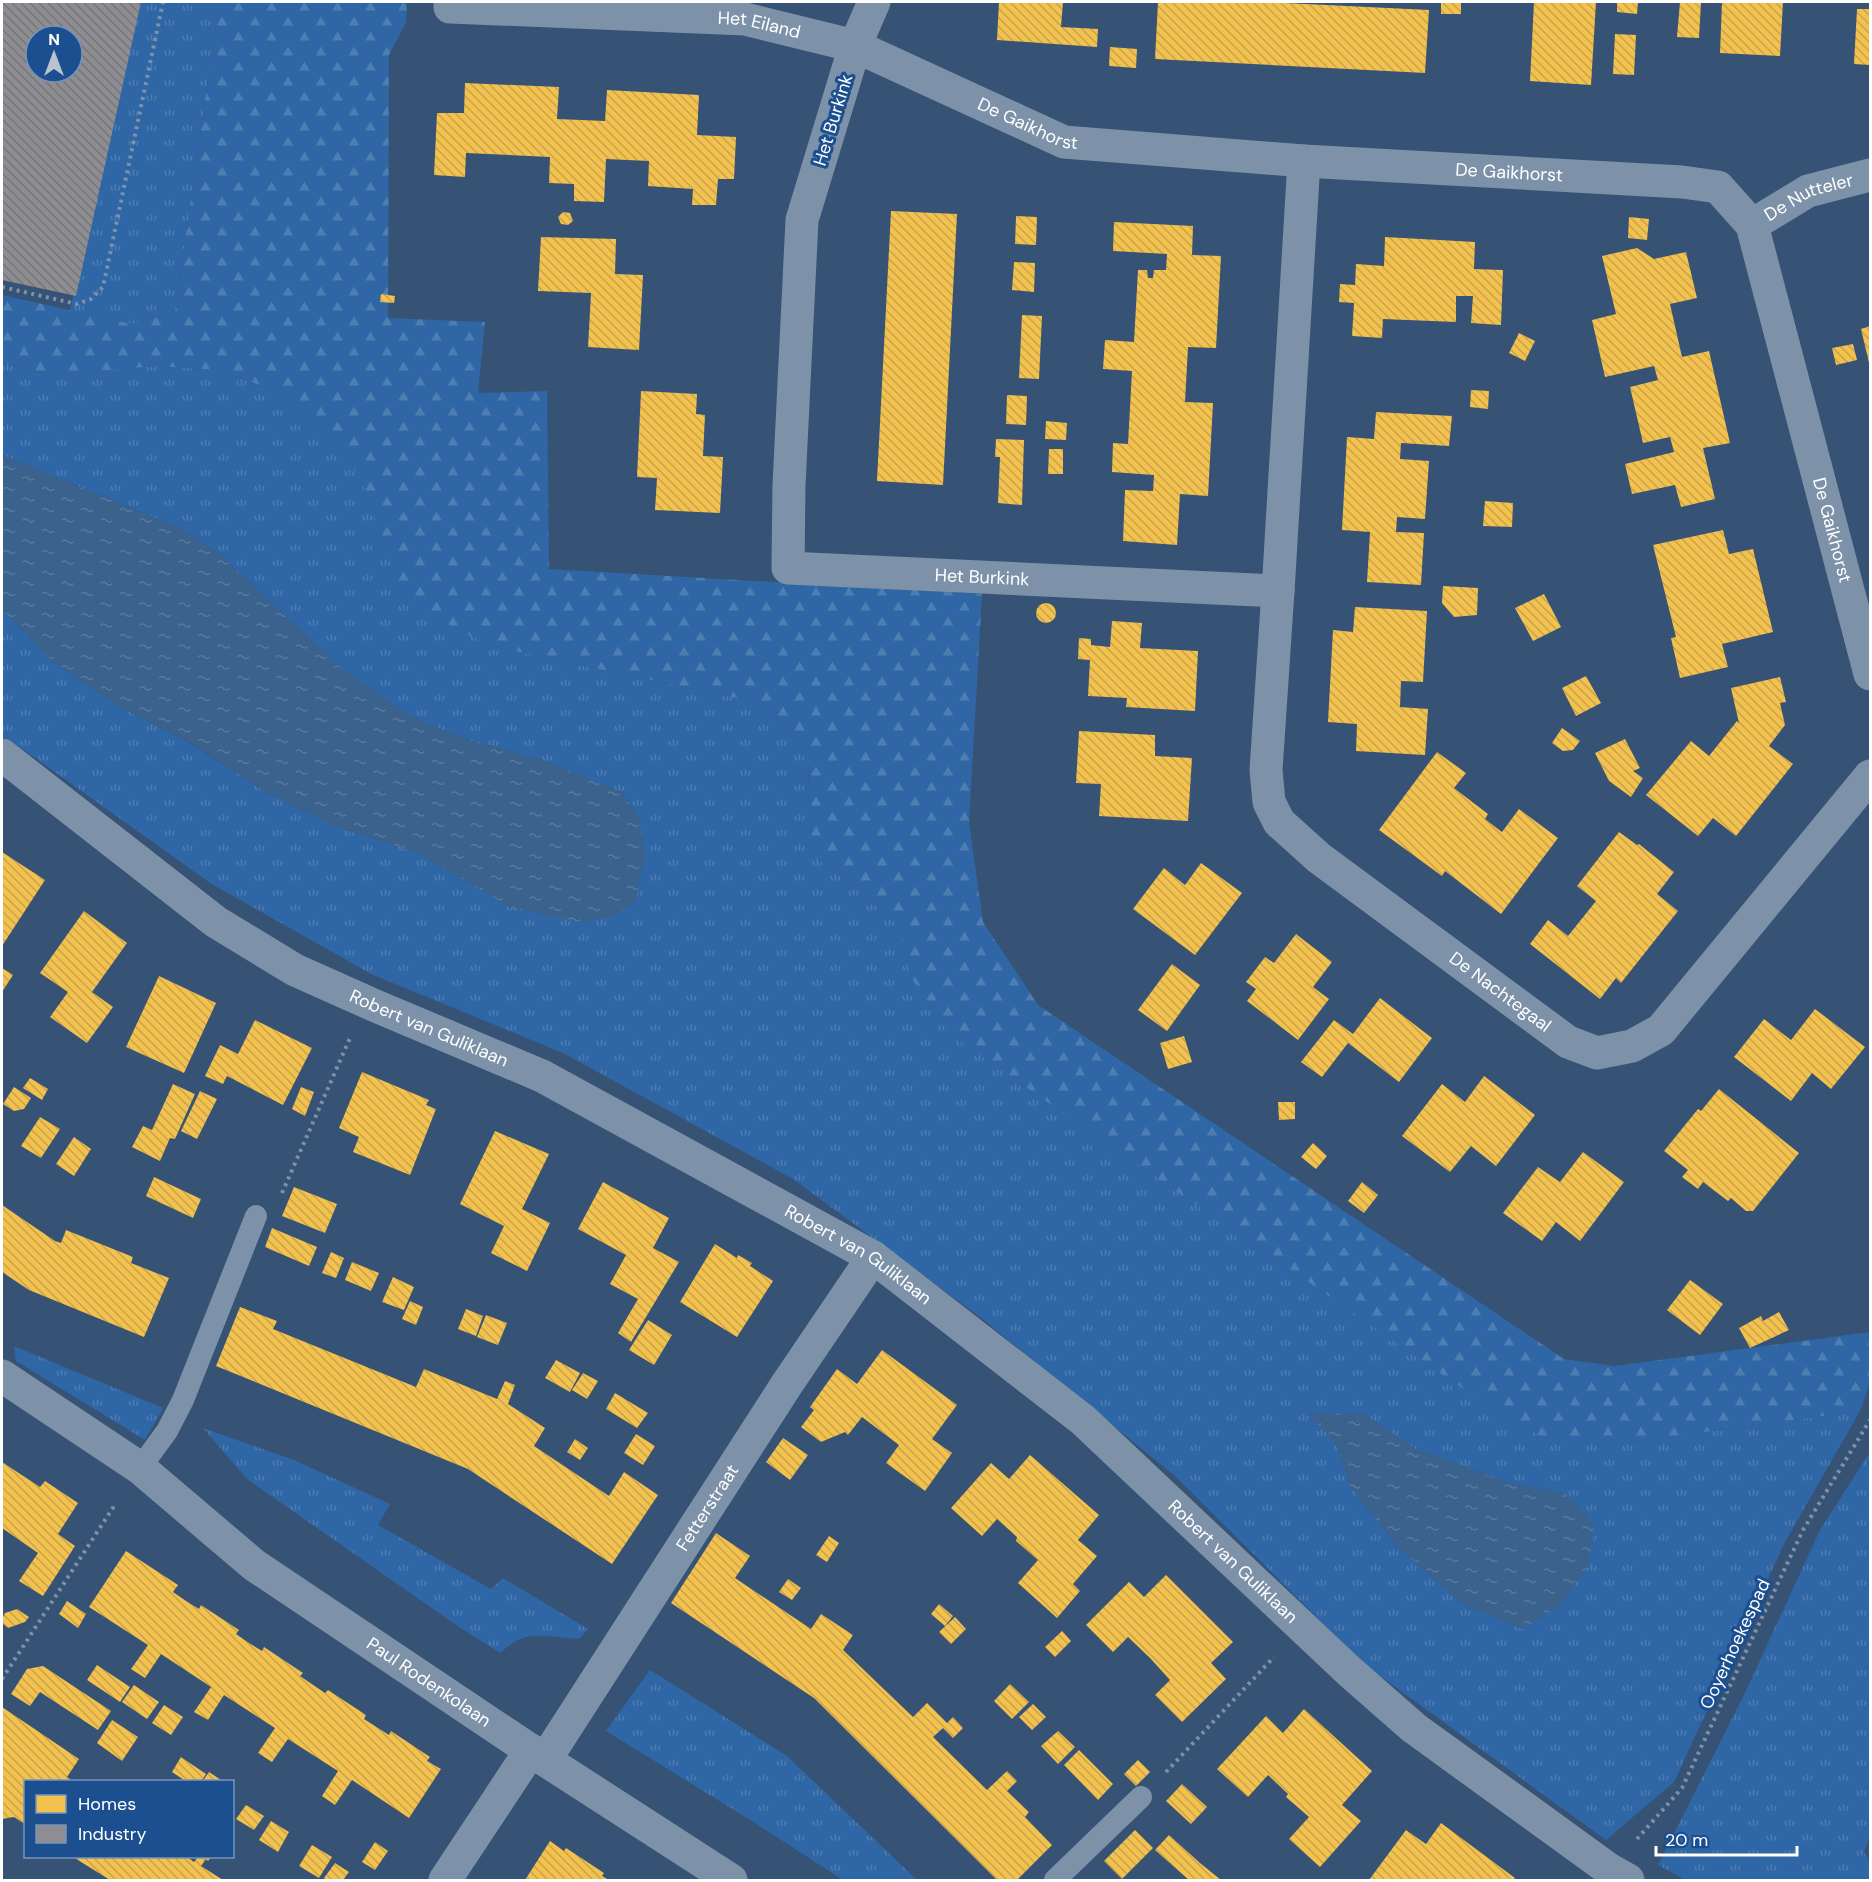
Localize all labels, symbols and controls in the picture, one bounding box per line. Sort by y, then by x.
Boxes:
street label: Het Eiland [717,6,803,44]
north arrow [24,24,84,84]
text: N [48,29,60,50]
street label: Het Burkink [808,71,858,169]
street label: De Gaikhorst [974,92,1079,155]
street label: De Gaikhorst [1455,157,1563,187]
street label: De Nutteler [1760,168,1856,227]
street label: De Gaikhorst [1807,475,1857,585]
street label: Het Burkink [934,563,1030,591]
street label: De Nachtegaal [1444,946,1556,1037]
street label: Robert van Guliklaan [346,984,512,1072]
street label: Robert van Guliklaan [780,1199,937,1310]
street label: Fetterstraat [671,1460,744,1556]
street label: Robert van Guliklaan [1163,1494,1303,1629]
street label: Ooyerhoekespad [1694,1575,1776,1713]
street label: Paul Rodenkolaan [362,1632,496,1732]
legend [24,1780,234,1858]
text: Homes [78,1792,136,1816]
scale bar [1656,1819,1797,1857]
text: Industry [78,1822,147,1846]
text: 20 m [1665,1828,1708,1852]

